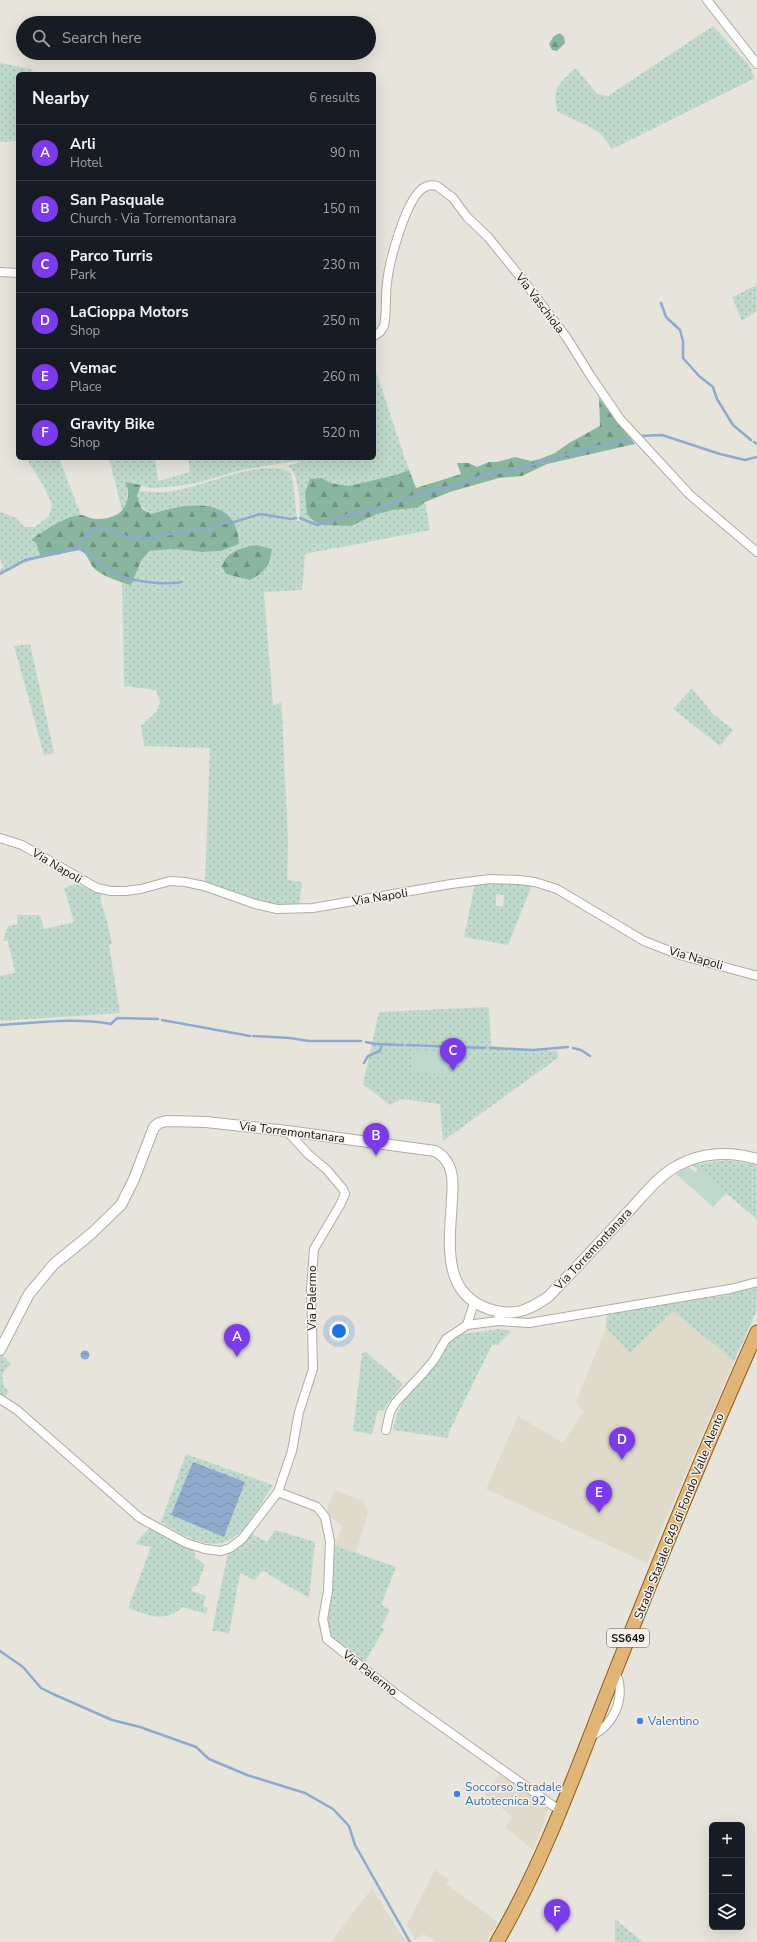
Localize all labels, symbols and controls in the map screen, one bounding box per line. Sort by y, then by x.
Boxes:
search box [16,16,376,60]
icon: search [30,27,52,49]
text: Search here [62,28,142,48]
text: Nearby [32,87,89,110]
text: 6 results [309,89,360,107]
text: Arli [70,134,96,154]
text: A [40,144,50,162]
text: 90 m [330,144,360,162]
text: Hotel [70,154,102,172]
text: San Pasquale [70,190,164,210]
text: B [41,200,49,218]
text: 150 m [322,200,360,218]
text: Church · Via Torremontanara [70,210,236,228]
text: Parco Turris [70,246,153,266]
text: C [41,256,49,274]
text: 230 m [322,256,360,274]
text: Park [70,266,96,284]
street label: Via Vaschiola [511,269,568,337]
text: LaCioppa Motors [70,302,189,322]
text: D [40,312,50,330]
text: 250 m [322,312,360,330]
text: Shop [70,322,100,340]
text: Vemac [70,358,116,378]
text: E [41,368,49,386]
text: 260 m [322,368,360,386]
text: Place [70,378,102,396]
text: Gravity Bike [70,414,155,434]
text: F [41,424,49,442]
text: 520 m [322,424,360,442]
text: Shop [70,434,100,452]
street label: Via Napoli [28,844,85,887]
street label: Via Napoli [350,885,409,909]
street label: Via Napoli [666,942,725,973]
pin: C [440,1038,466,1071]
street label: Via Torremontanara [237,1117,346,1146]
pin: B [363,1123,389,1156]
street label: Via Torremontanara [550,1205,635,1294]
street label: Via Palermo [304,1265,320,1332]
your location [329,1321,349,1341]
pin: A [224,1324,250,1357]
street label: Strada Statale 649 di Fondo Valle Alento [630,1410,728,1621]
pin: D [609,1427,635,1460]
pin: E [586,1480,612,1513]
road number: SS649 [607,1629,649,1647]
street label: Via Palermo [339,1646,401,1700]
place label: Valentino [647,1713,699,1729]
marker: Valentino [635,1716,645,1726]
place label: Soccorso Stradale Autotecnica 92 [465,1779,562,1809]
marker: Soccorso Stradale Autotecnica 92 [452,1789,462,1799]
map controls [709,1822,745,1930]
button: + [709,1822,745,1858]
button: − [709,1858,745,1894]
button: layers [709,1894,745,1930]
pin: F [544,1899,570,1932]

